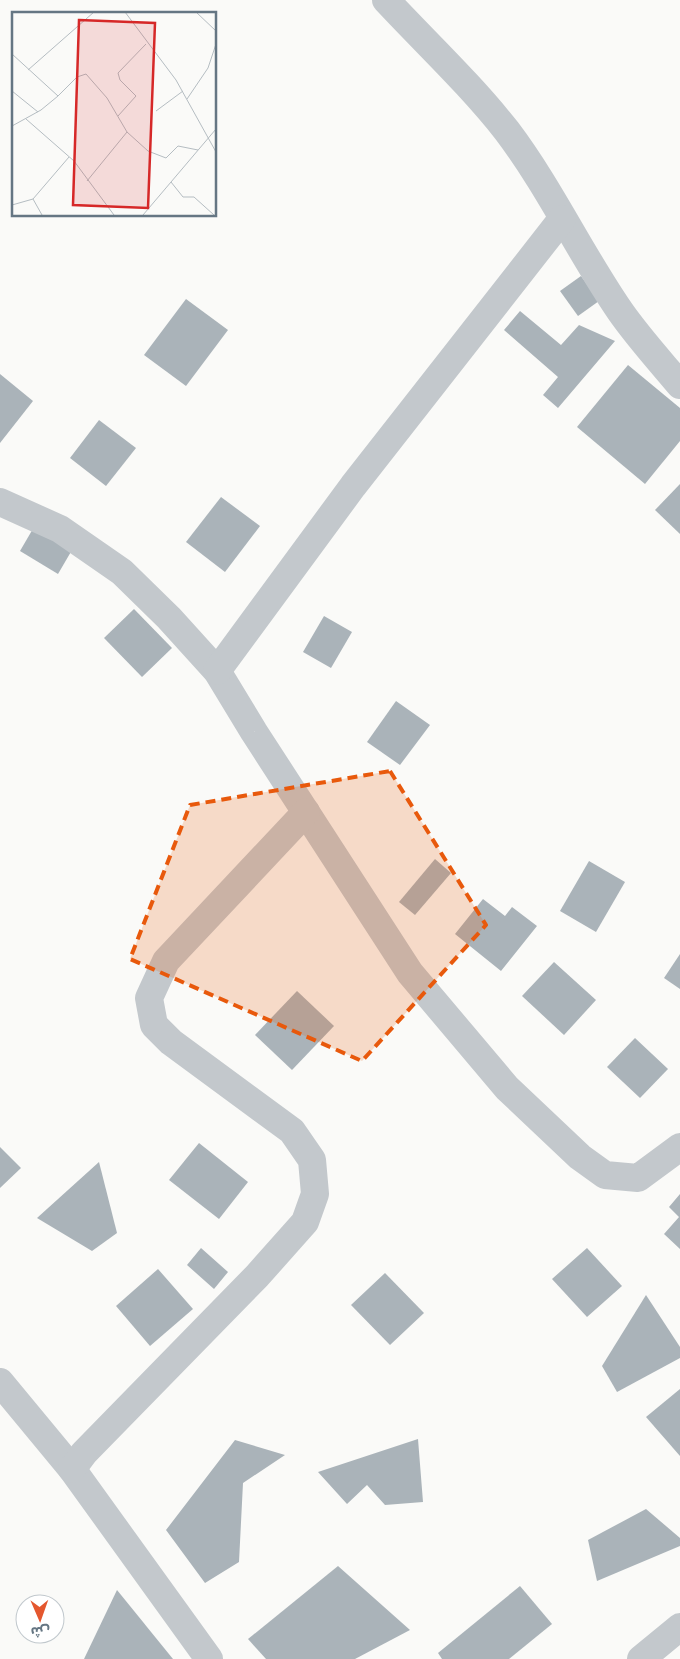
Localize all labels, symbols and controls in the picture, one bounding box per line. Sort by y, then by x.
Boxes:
inset map [12,12,216,216]
north arrow [15,1594,65,1644]
text: ش [31,1623,50,1641]

